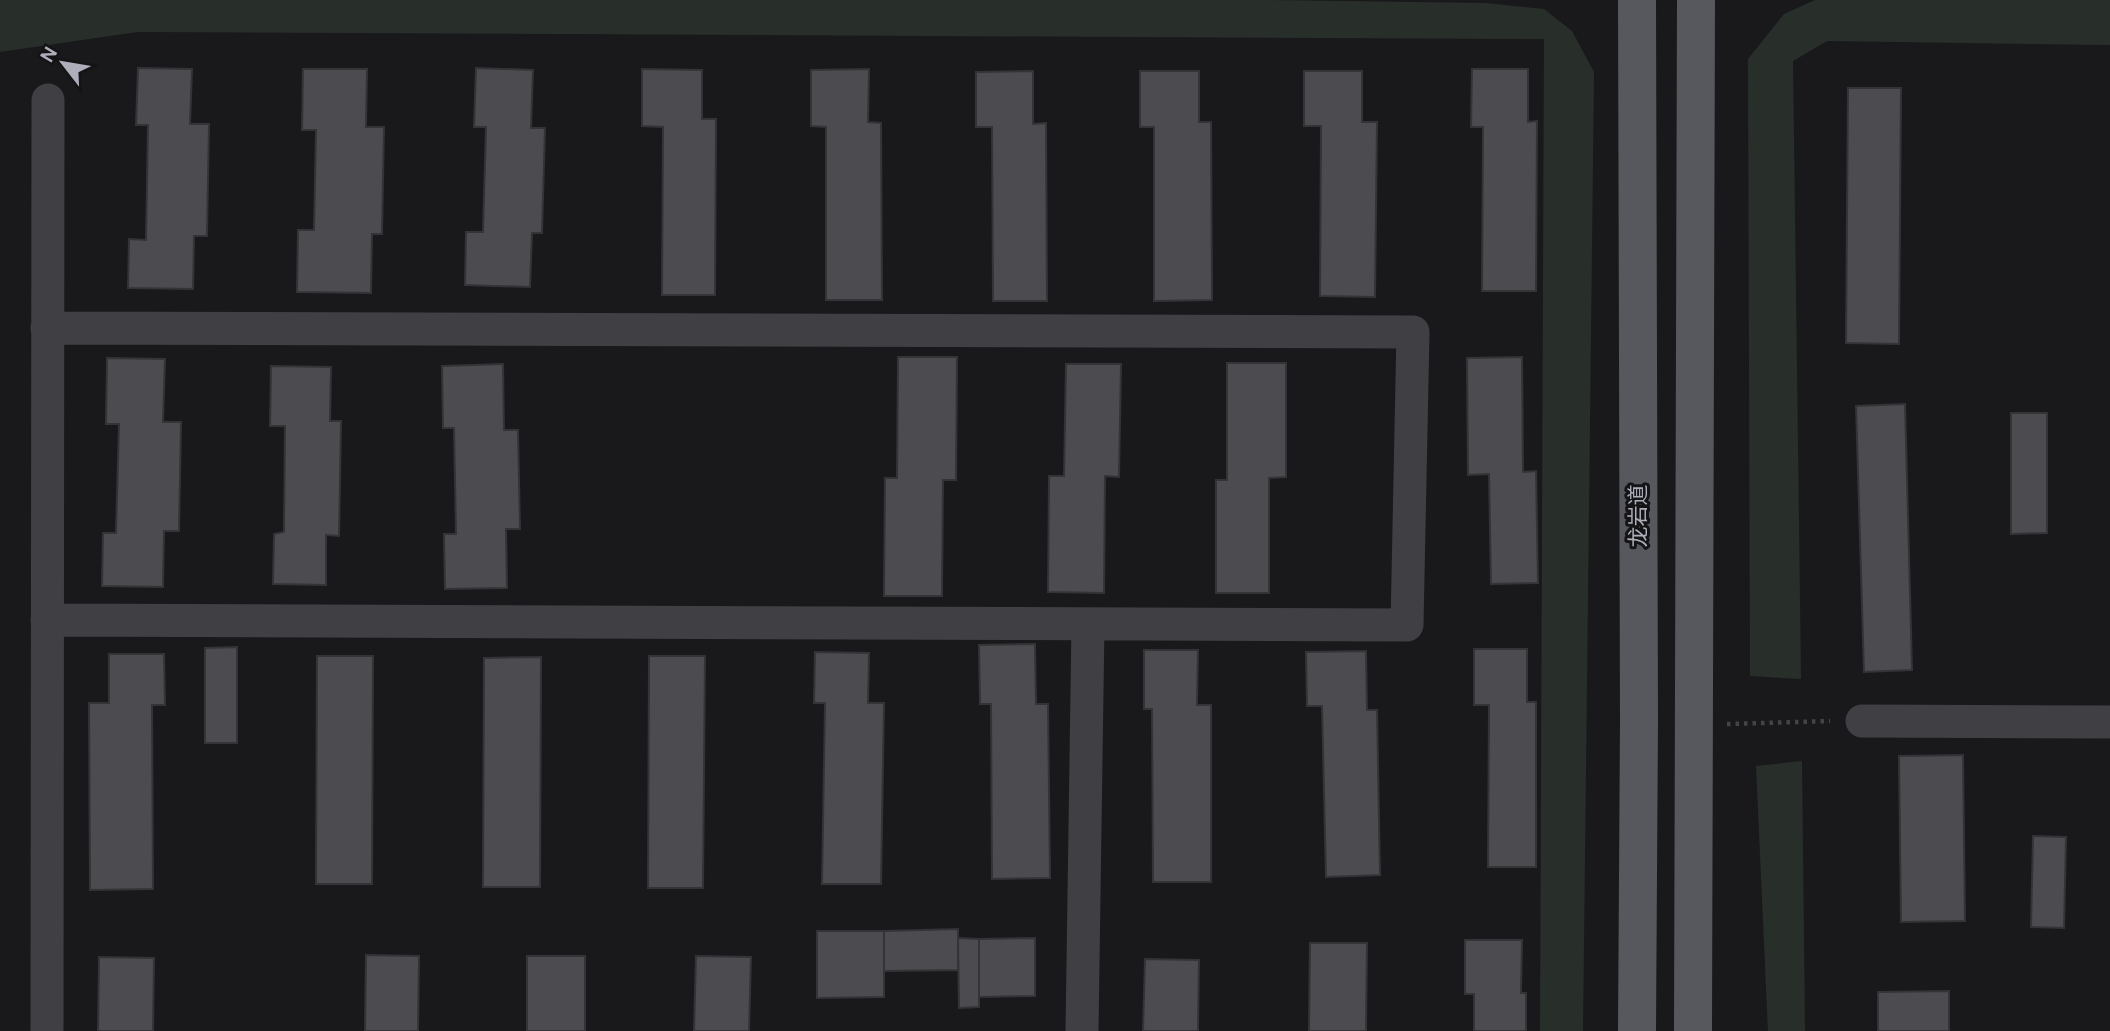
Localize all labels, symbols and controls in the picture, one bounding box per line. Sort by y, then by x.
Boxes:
north arrow [28,28,98,98]
text: N [35,42,63,67]
street label: 龙岩道 [1624,485,1652,548]

